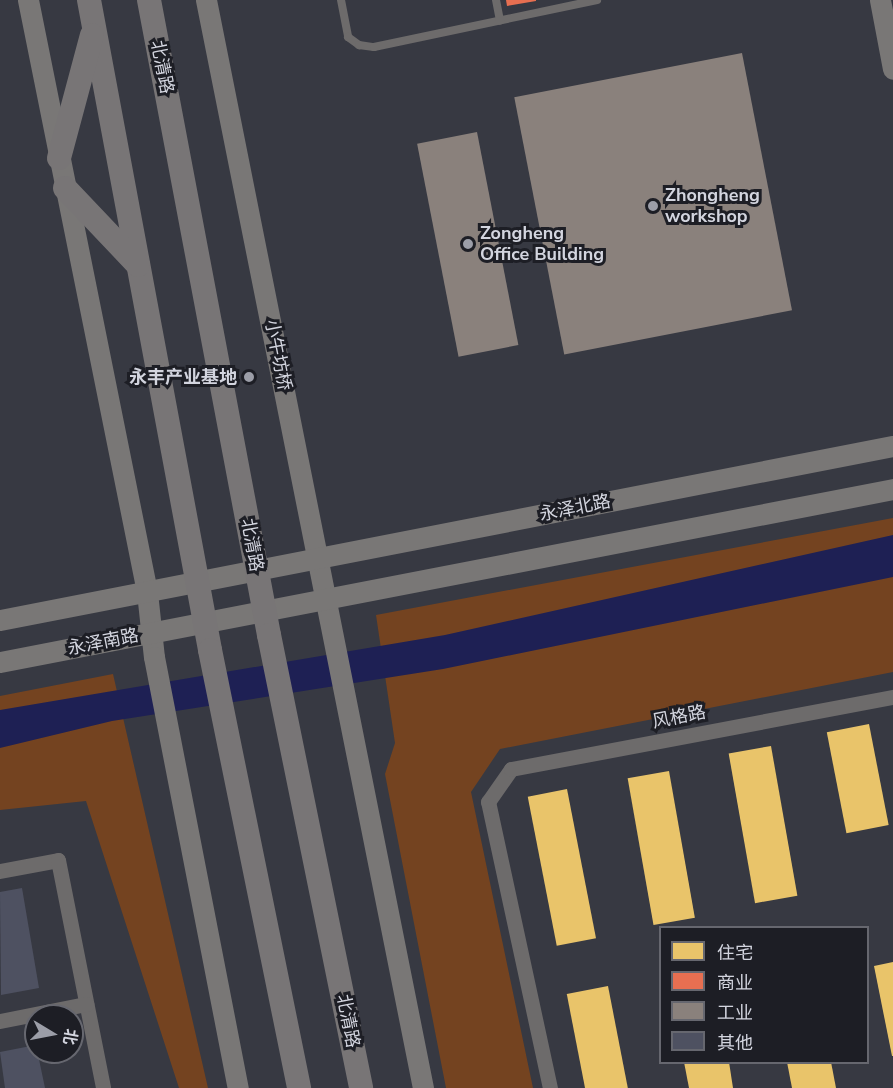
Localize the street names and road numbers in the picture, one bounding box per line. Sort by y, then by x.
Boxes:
street label: 北清路 [146,38,178,96]
street label: 小牛坊桥 [261,318,295,392]
street label: 永泽北路 [538,491,612,525]
street label: 北清路 [237,517,267,573]
street label: 永泽南路 [66,625,140,659]
street label: 风格路 [650,701,708,733]
street label: 北清路 [332,992,364,1050]

